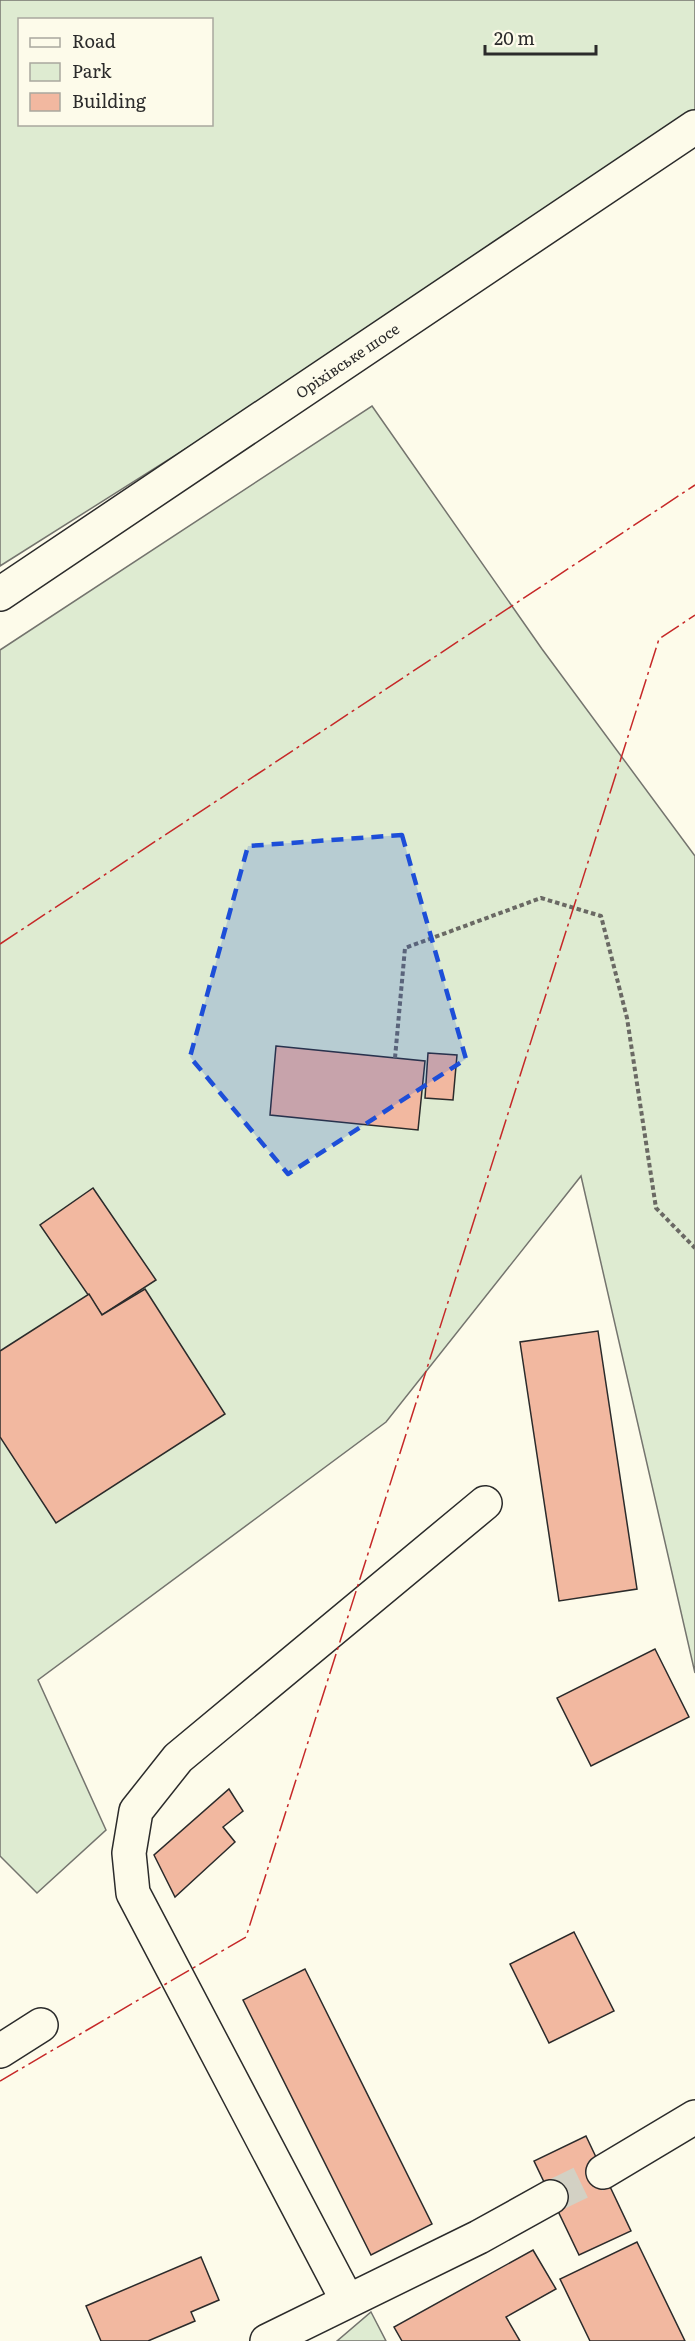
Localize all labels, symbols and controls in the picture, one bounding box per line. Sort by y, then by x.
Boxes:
legend [18,18,213,126]
scale bar [485,18,596,56]
text: 20 m [494,24,535,51]
text: Road [72,27,116,54]
text: Park [72,57,113,84]
text: Building [72,87,147,114]
street label: Оріхівське шосе [290,317,404,403]

